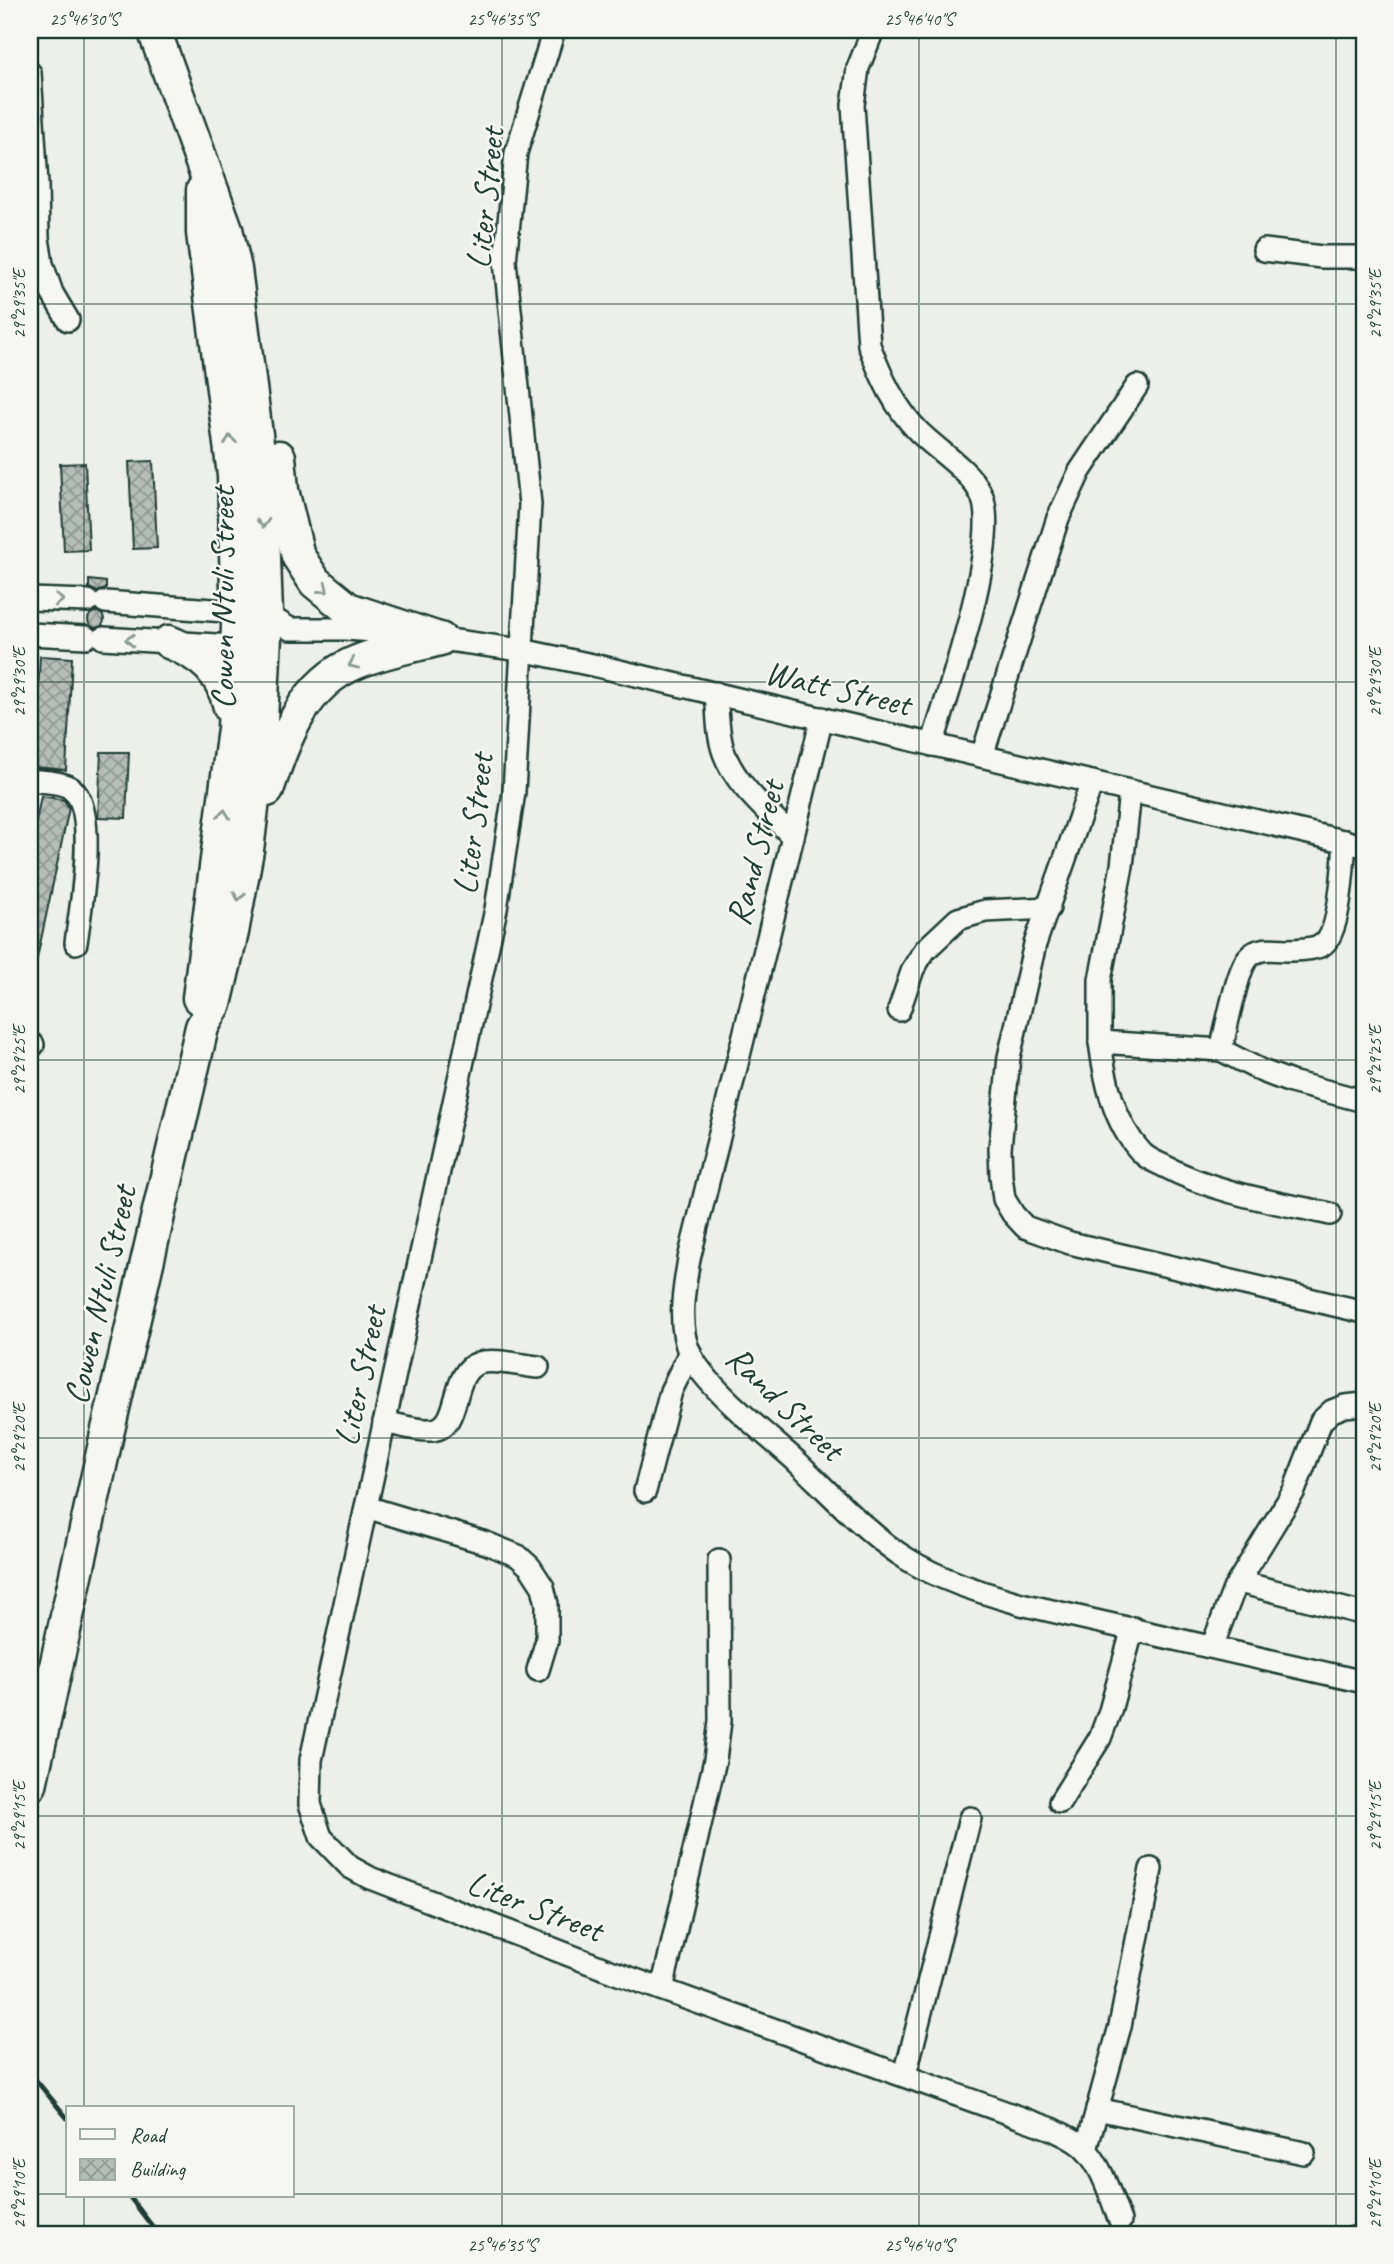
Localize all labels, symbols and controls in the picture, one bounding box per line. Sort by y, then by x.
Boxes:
text: 25°46'30"S [50,8,122,30]
text: 25°46'35"S [468,8,540,30]
text: 25°46'40"S [885,8,957,30]
street label: Liter Street [455,122,515,271]
text: 29°29'35"E [8,267,30,339]
text: 29°29'35"E [1364,267,1386,339]
one-way arrow [222,434,237,446]
street label: Cowen Ntuli Street [200,483,245,709]
one-way arrow [255,517,270,528]
one-way arrow [316,581,329,593]
one-way arrow [54,592,65,607]
one-way arrow [124,632,135,647]
text: 29°29'30"E [8,645,30,717]
text: 29°29'30"E [1364,645,1386,717]
street label: Watt Street [761,649,918,727]
one-way arrow [348,656,360,670]
street label: Liter Street [442,748,504,897]
street label: Rand Street [715,773,795,930]
one-way arrow [217,808,232,820]
one-way arrow [232,890,247,901]
text: 29°29'25"E [8,1023,30,1095]
text: 29°29'25"E [1364,1023,1386,1095]
street label: Cowen Ntuli Street [53,1178,148,1408]
street label: Liter Street [323,1299,397,1450]
street label: Rand Street [716,1336,856,1473]
text: 29°29'20"E [8,1401,30,1473]
text: 29°29'20"E [1364,1401,1386,1473]
text: 29°29'15"E [8,1779,30,1851]
text: 29°29'15"E [1364,1779,1386,1851]
street label: Liter Street [461,1860,612,1954]
legend [66,2106,294,2198]
text: Road [130,2122,169,2148]
text: Building [130,2156,187,2182]
text: 29°29'10"E [8,2157,30,2229]
text: 29°29'10"E [1364,2157,1386,2229]
text: 25°46'35"S [468,2234,540,2256]
text: 25°46'40"S [885,2234,957,2256]

